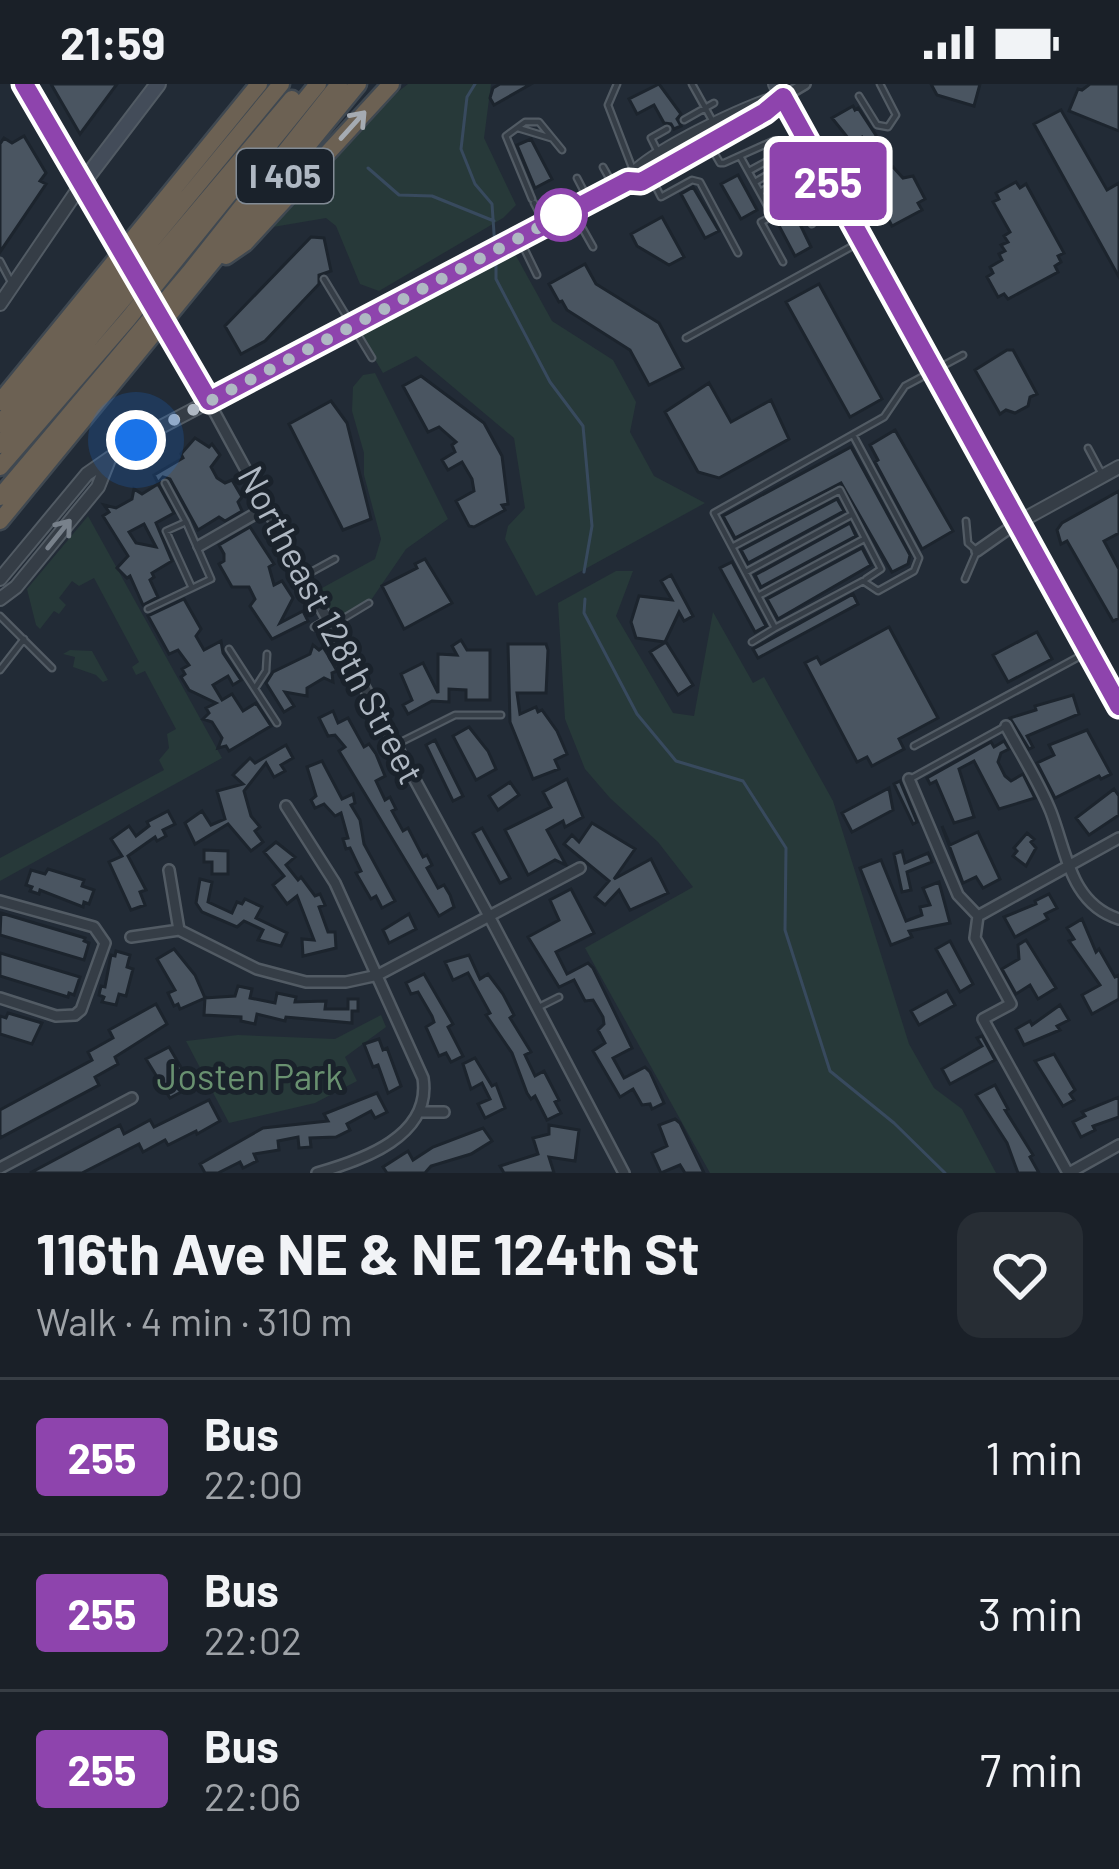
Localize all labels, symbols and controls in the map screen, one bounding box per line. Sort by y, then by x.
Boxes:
text: 21:59 [60,15,165,69]
one-way arrow [338,111,366,141]
line badge: 255 [759,142,897,220]
road number: I 405 [237,149,333,203]
text: 255 [794,156,862,206]
unlabelled marker [536,190,586,240]
your location [106,410,166,470]
street label: Northeast 128th Street [230,458,434,790]
one-way arrow [45,518,72,550]
park label: Josten Park [157,1054,343,1097]
button: heart [957,1212,1083,1338]
text: 116th Ave NE & NE 124th St [36,1218,700,1286]
text: Walk · 4 min · 310 m [36,1297,353,1344]
text: Bus [204,1406,279,1460]
text: 1 min [985,1430,1083,1484]
text: 255 [68,1432,136,1482]
text: 22:00 [204,1460,303,1507]
text: Bus [204,1562,279,1616]
text: 3 min [978,1586,1083,1640]
text: 255 [68,1588,136,1638]
text: 22:02 [204,1616,302,1663]
text: Bus [204,1718,279,1772]
text: 7 min [980,1742,1083,1796]
text: 255 [68,1744,136,1794]
text: 22:06 [204,1772,301,1819]

